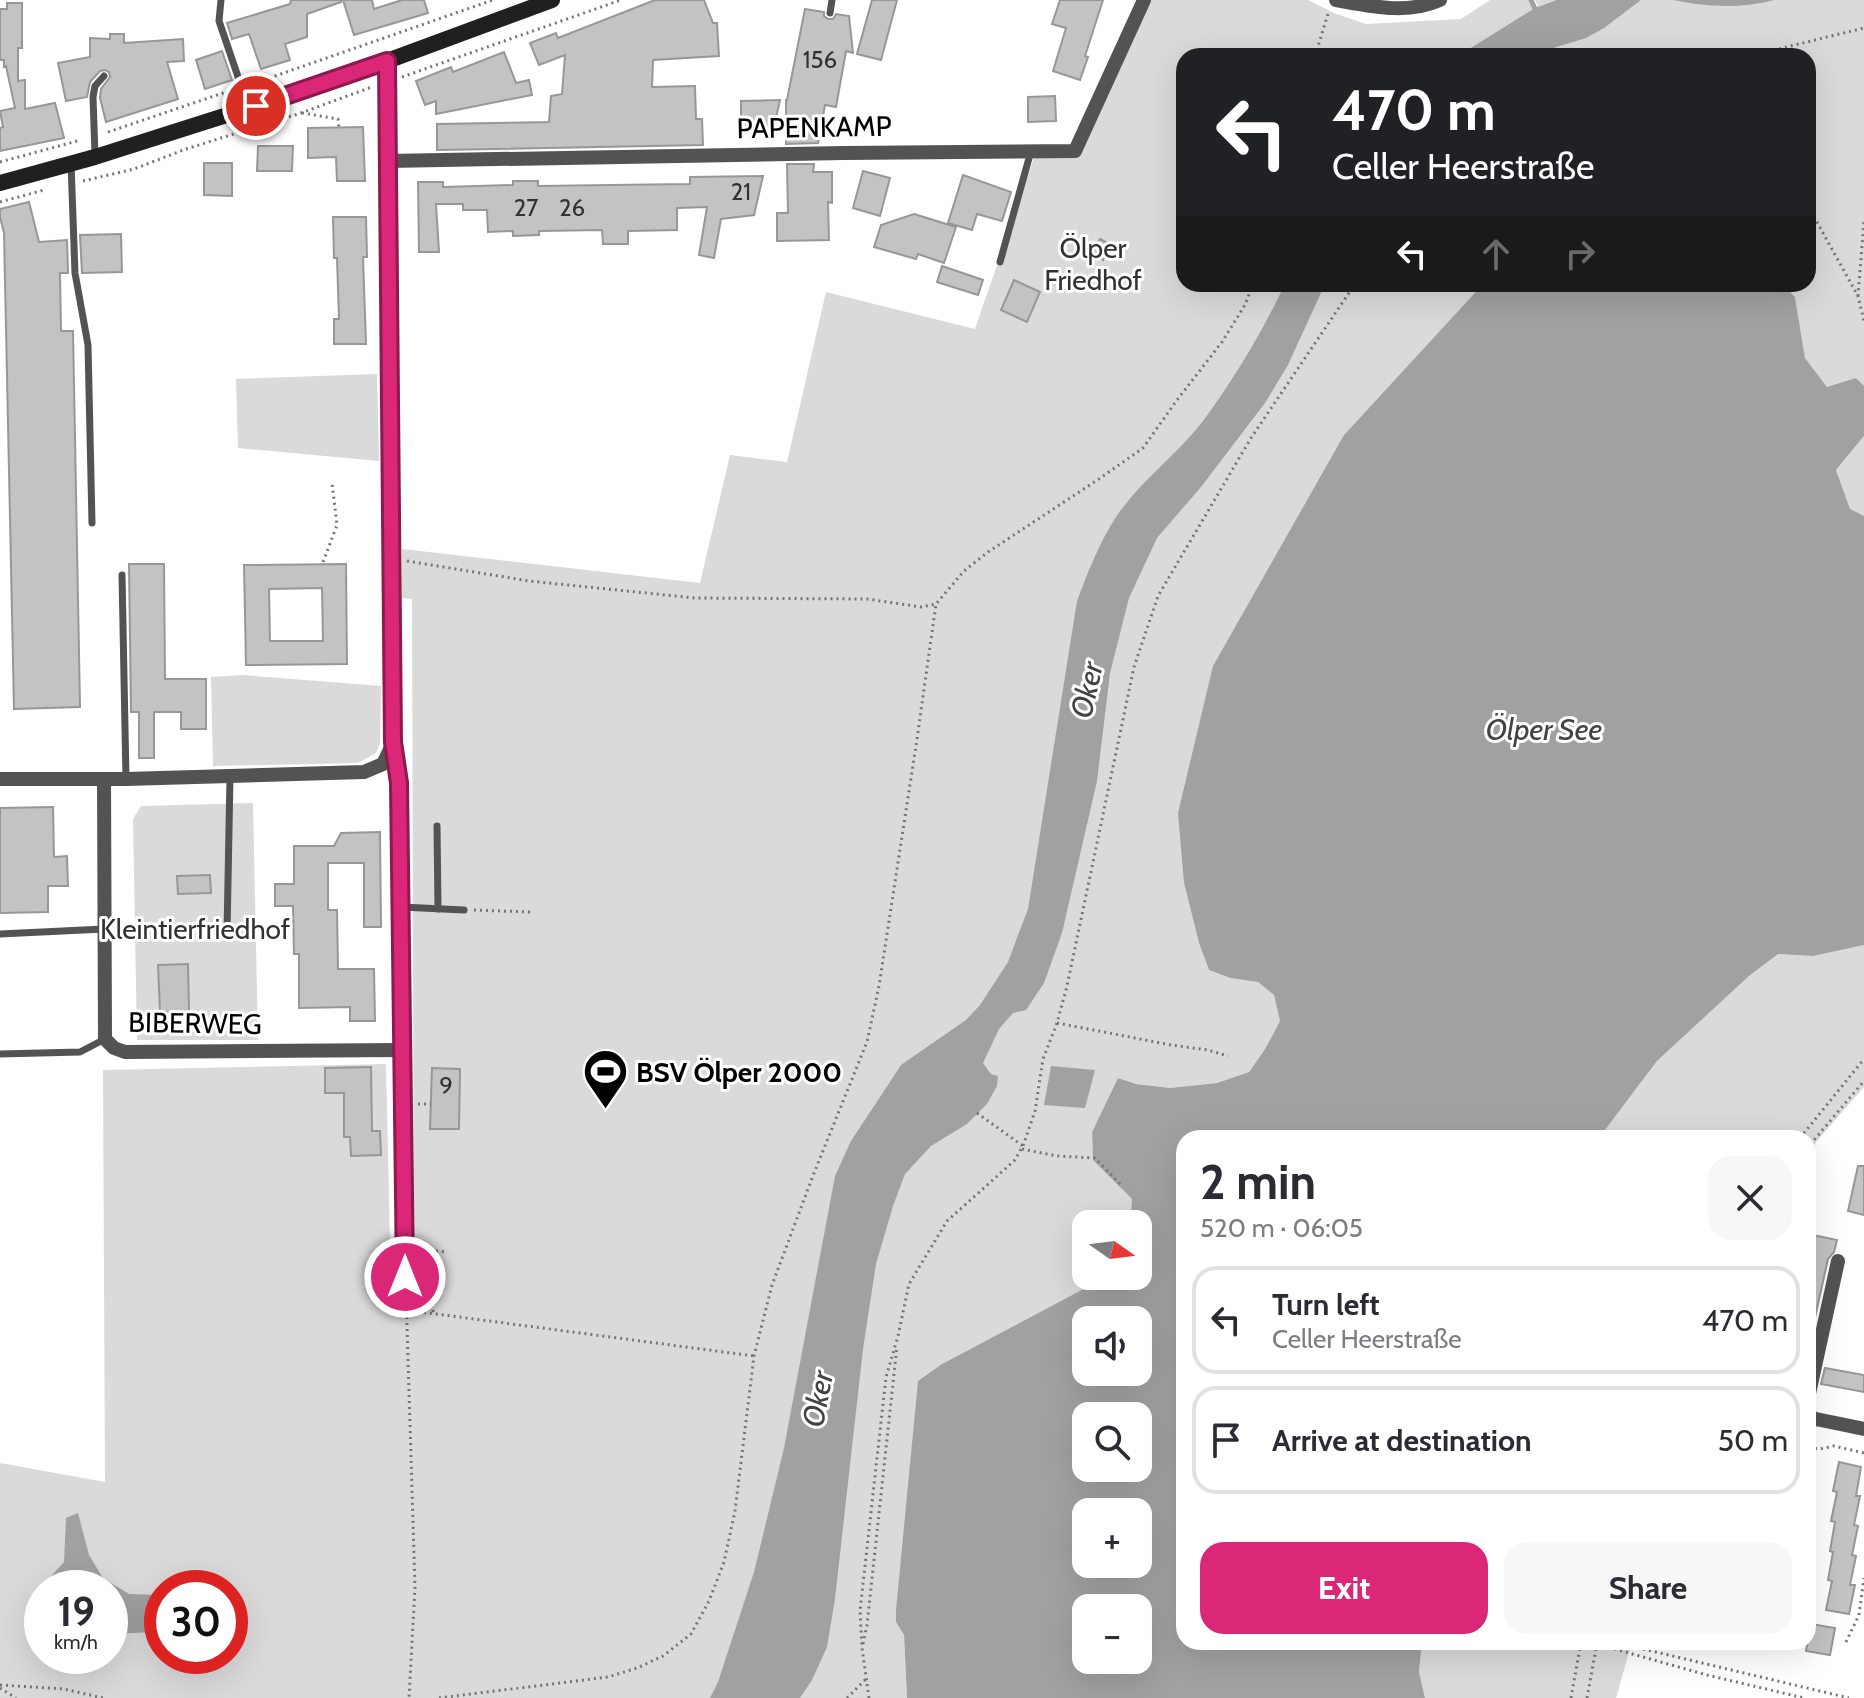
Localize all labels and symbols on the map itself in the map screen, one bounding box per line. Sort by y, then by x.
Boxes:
house number: 156 [803,45,837,74]
pin [222,72,290,140]
street label: PAPENKAMP [736,109,892,145]
house number: 21 [731,177,751,206]
house number: 27 [514,193,538,222]
house number: 26 [559,193,585,222]
park label: Ölper Friedhof [1044,231,1142,297]
water label: Oker [1062,656,1111,722]
water label: Ölper See [1486,711,1603,748]
park label: Kleintierfriedhof [100,912,290,946]
street label: BIBERWEG [128,1005,262,1041]
sports icon: BSV Ölper 2000 [581,1048,629,1111]
place label: BSV Ölper 2000 [636,1055,842,1089]
house number: 9 [439,1071,453,1100]
north arrow [1072,1210,1152,1290]
position arrow [363,1235,447,1319]
water label: Oker [794,1366,841,1430]
speed limit sign: 30 [144,1570,248,1674]

